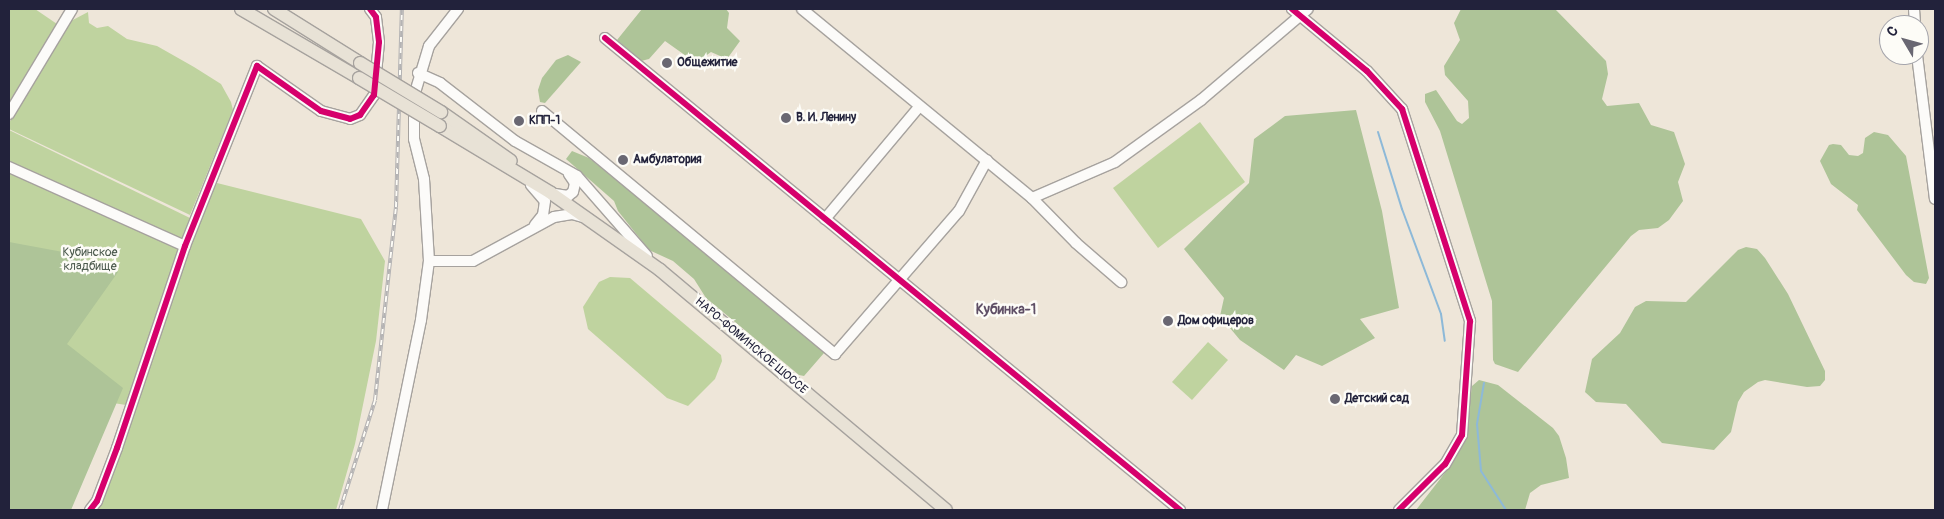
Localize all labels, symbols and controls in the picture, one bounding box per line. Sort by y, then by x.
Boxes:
north arrow [1879,15,1929,65]
text: С [1883,23,1902,40]
place label: Общежитие [677,56,737,70]
marker: Общежитие [661,57,673,69]
place label: В. И. Ленину [796,111,856,125]
marker: В. И. Ленину [780,112,792,124]
place label: КПП-1 [529,114,560,128]
marker: КПП-1 [513,115,525,127]
place label: Амбулатория [633,153,702,167]
marker: Амбулатория [617,154,629,166]
park label: Кубинское кладбище [63,246,117,274]
street label: НАРО-ФОМИНСКОЕ ШОССЕ [692,295,810,397]
district label: Кубинка-1 [976,302,1036,318]
place label: Дом офицеров [1178,314,1254,328]
marker: Дом офицеров [1162,315,1174,327]
place label: Детский сад [1345,392,1409,406]
marker: Детский сад [1329,393,1341,405]

